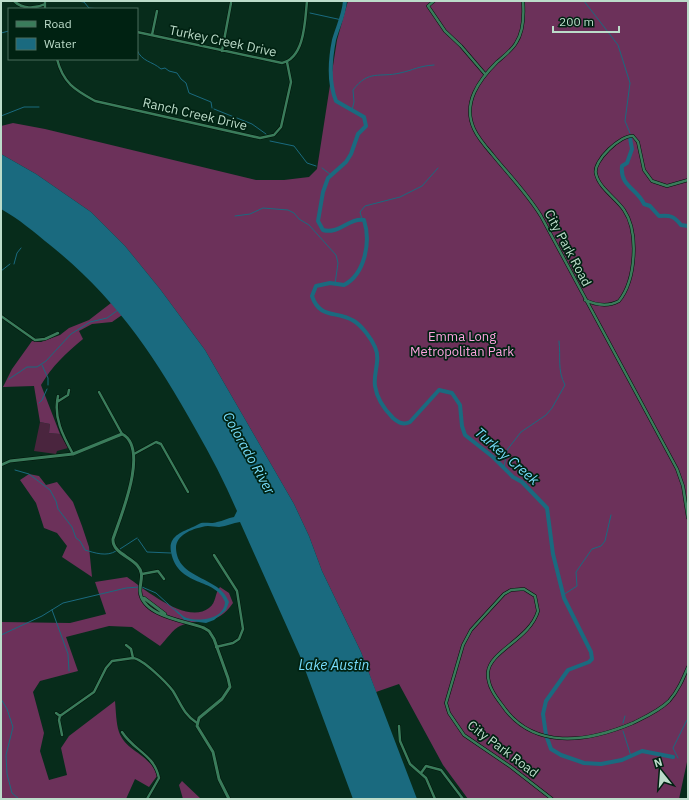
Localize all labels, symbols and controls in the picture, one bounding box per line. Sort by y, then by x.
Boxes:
legend [8,8,138,60]
scale bar [553,8,619,34]
text: 200 m [559,14,594,29]
text: Road [44,16,72,31]
street label: Turkey Creek Drive [168,21,278,61]
text: Water [44,36,77,51]
street label: Ranch Creek Drive [141,94,249,134]
street label: City Park Road [541,207,595,289]
park label: Emma Long Metropolitan Park [410,328,514,360]
water label: Colorado River [219,409,279,498]
water label: Turkey Creek [471,423,543,489]
water label: Lake Austin [299,656,370,674]
street label: City Park Road [464,717,542,781]
north arrow [641,752,681,792]
text: N [652,755,664,770]

